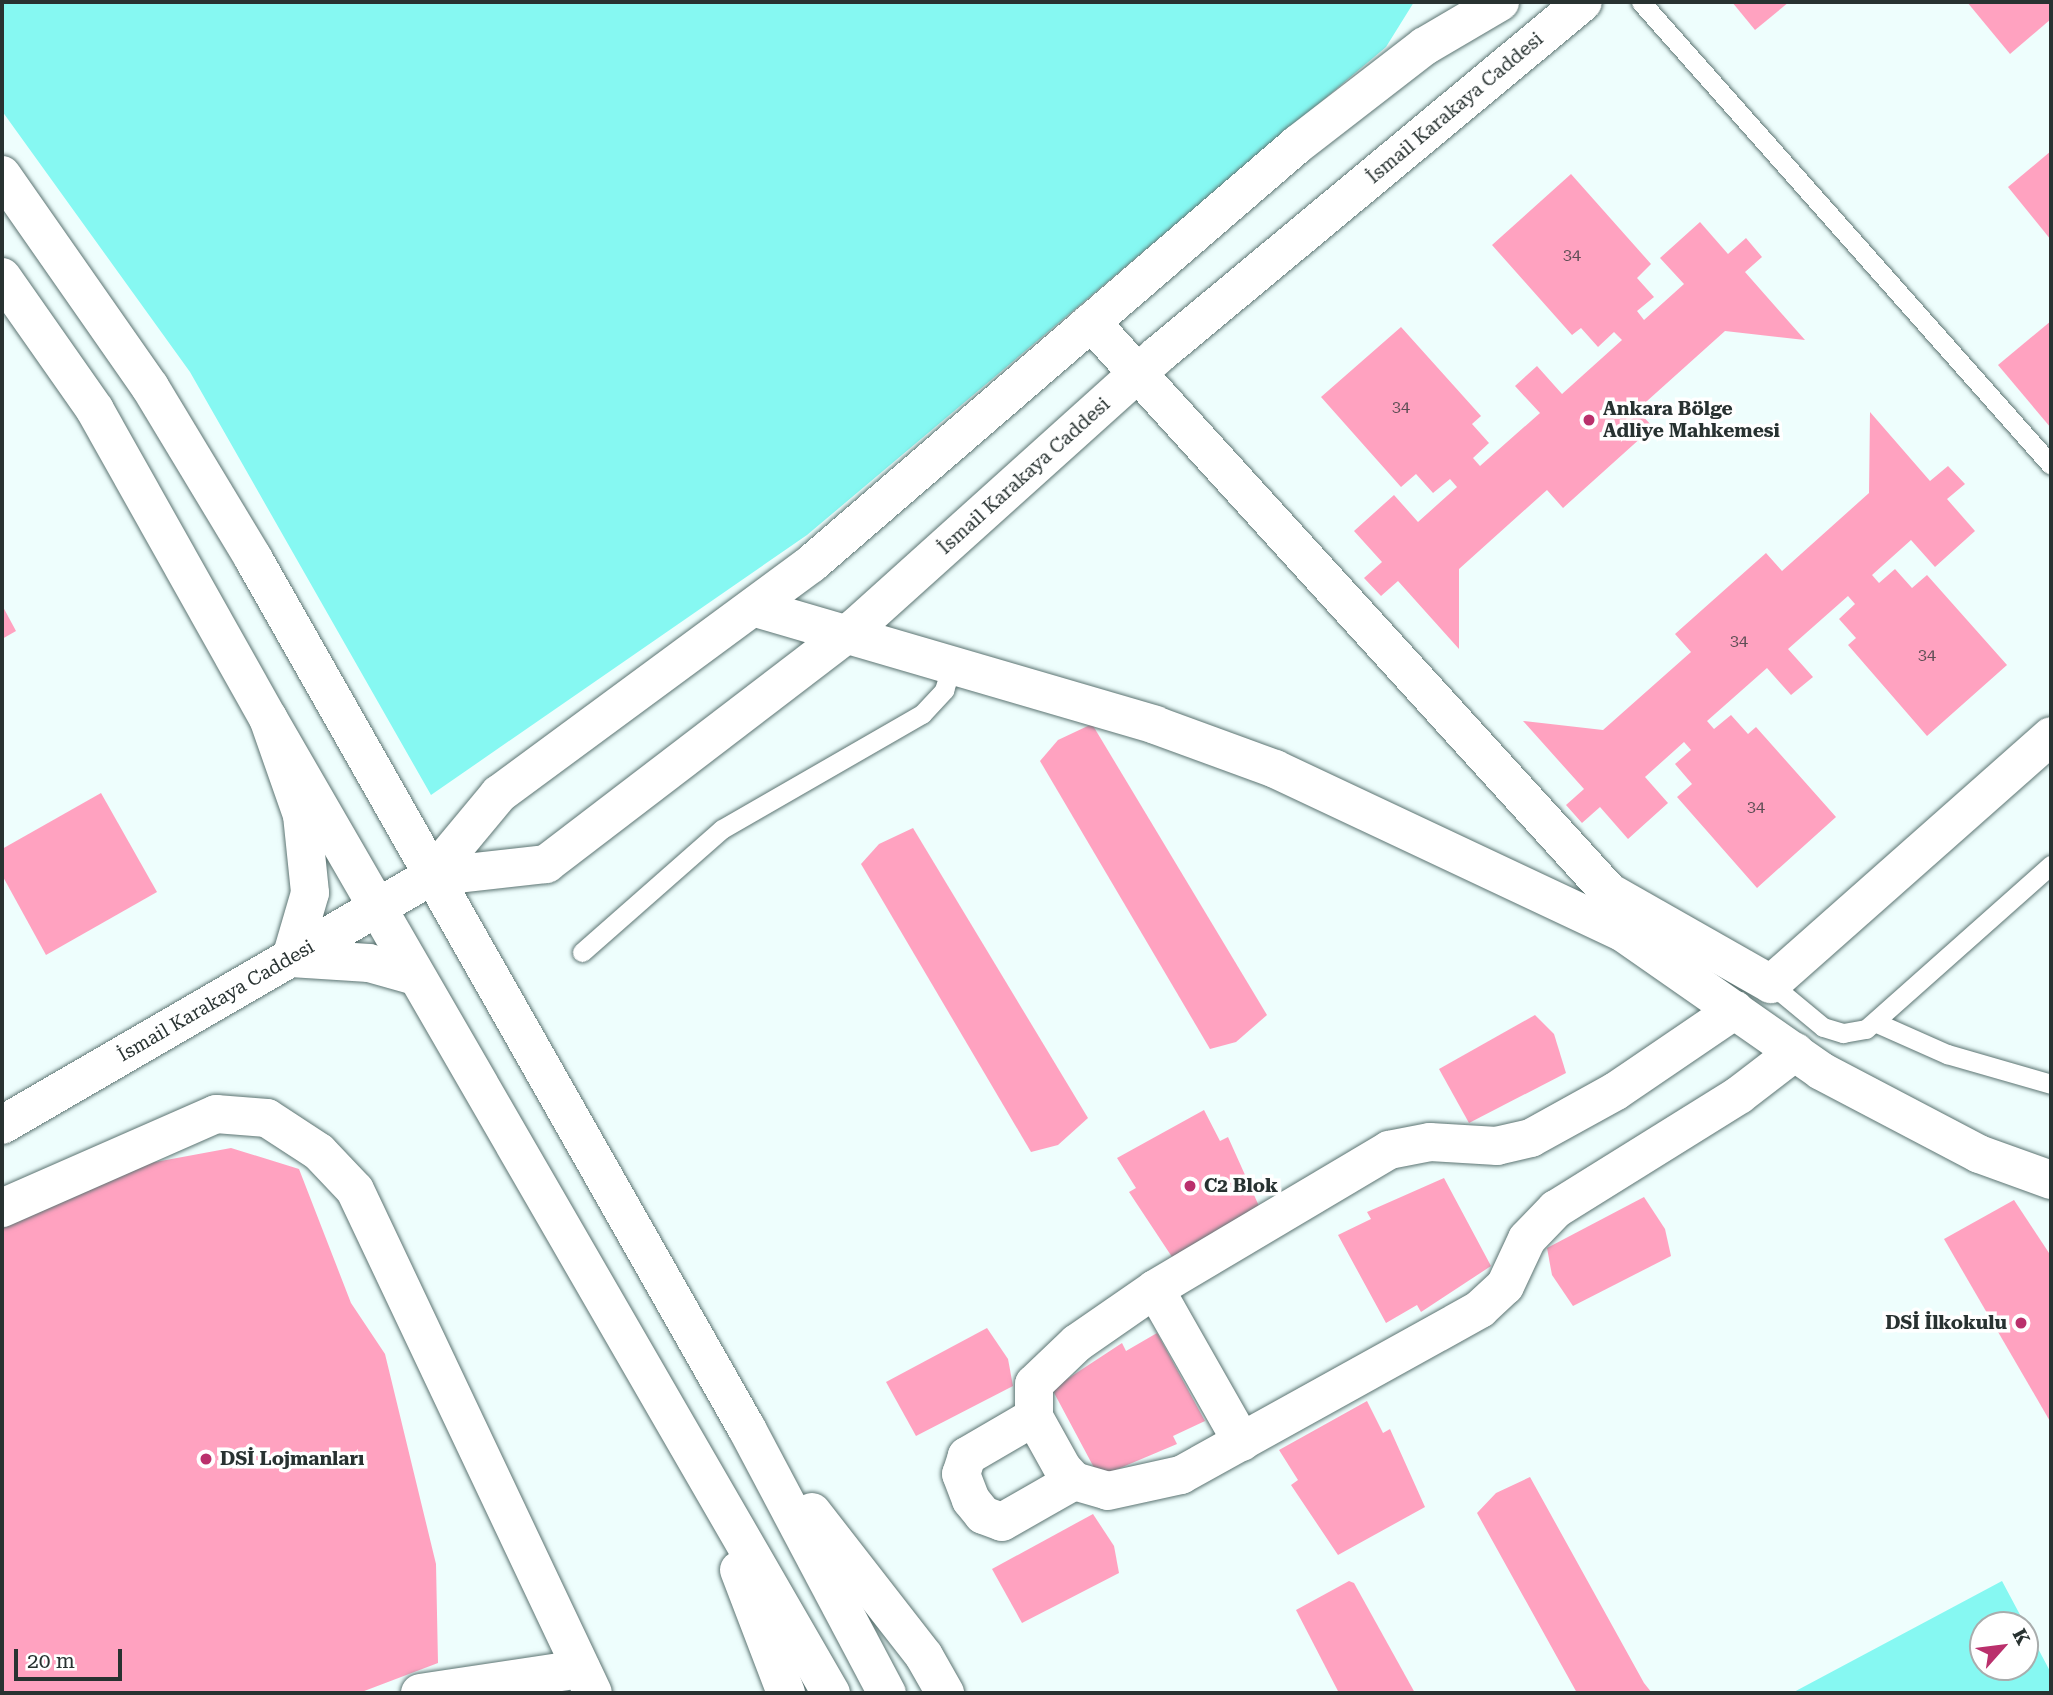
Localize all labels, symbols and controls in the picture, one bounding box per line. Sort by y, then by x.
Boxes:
street label: İsmail Karakaya Caddesi [1362,28,1548,188]
house number: 34 [1563,245,1581,265]
street label: İsmail Karakaya Caddesi [933,393,1115,559]
house number: 34 [1392,397,1410,417]
place label: Ankara Bölge Adliye Mahkemesi [1603,398,1780,442]
marker: Ankara Bölge Adliye Mahkemesi [1581,412,1597,428]
house number: 34 [1730,631,1748,651]
house number: 34 [1918,645,1936,665]
house number: 34 [1747,797,1765,817]
street label: İsmail Karakaya Caddesi [114,935,318,1067]
place label: C2 Blok [1204,1175,1278,1197]
marker: C2 Blok [1182,1178,1198,1194]
place label: DSİ İlkokulu [1885,1312,2007,1334]
marker: DSİ İlkokulu [2013,1315,2029,1331]
place label: DSİ Lojmanları [220,1448,364,1470]
marker: DSİ Lojmanları [198,1451,214,1467]
north arrow [1969,1611,2039,1681]
text: K [2008,1625,2035,1649]
scale bar [18,1636,126,1680]
text: 20 m [27,1649,75,1673]

